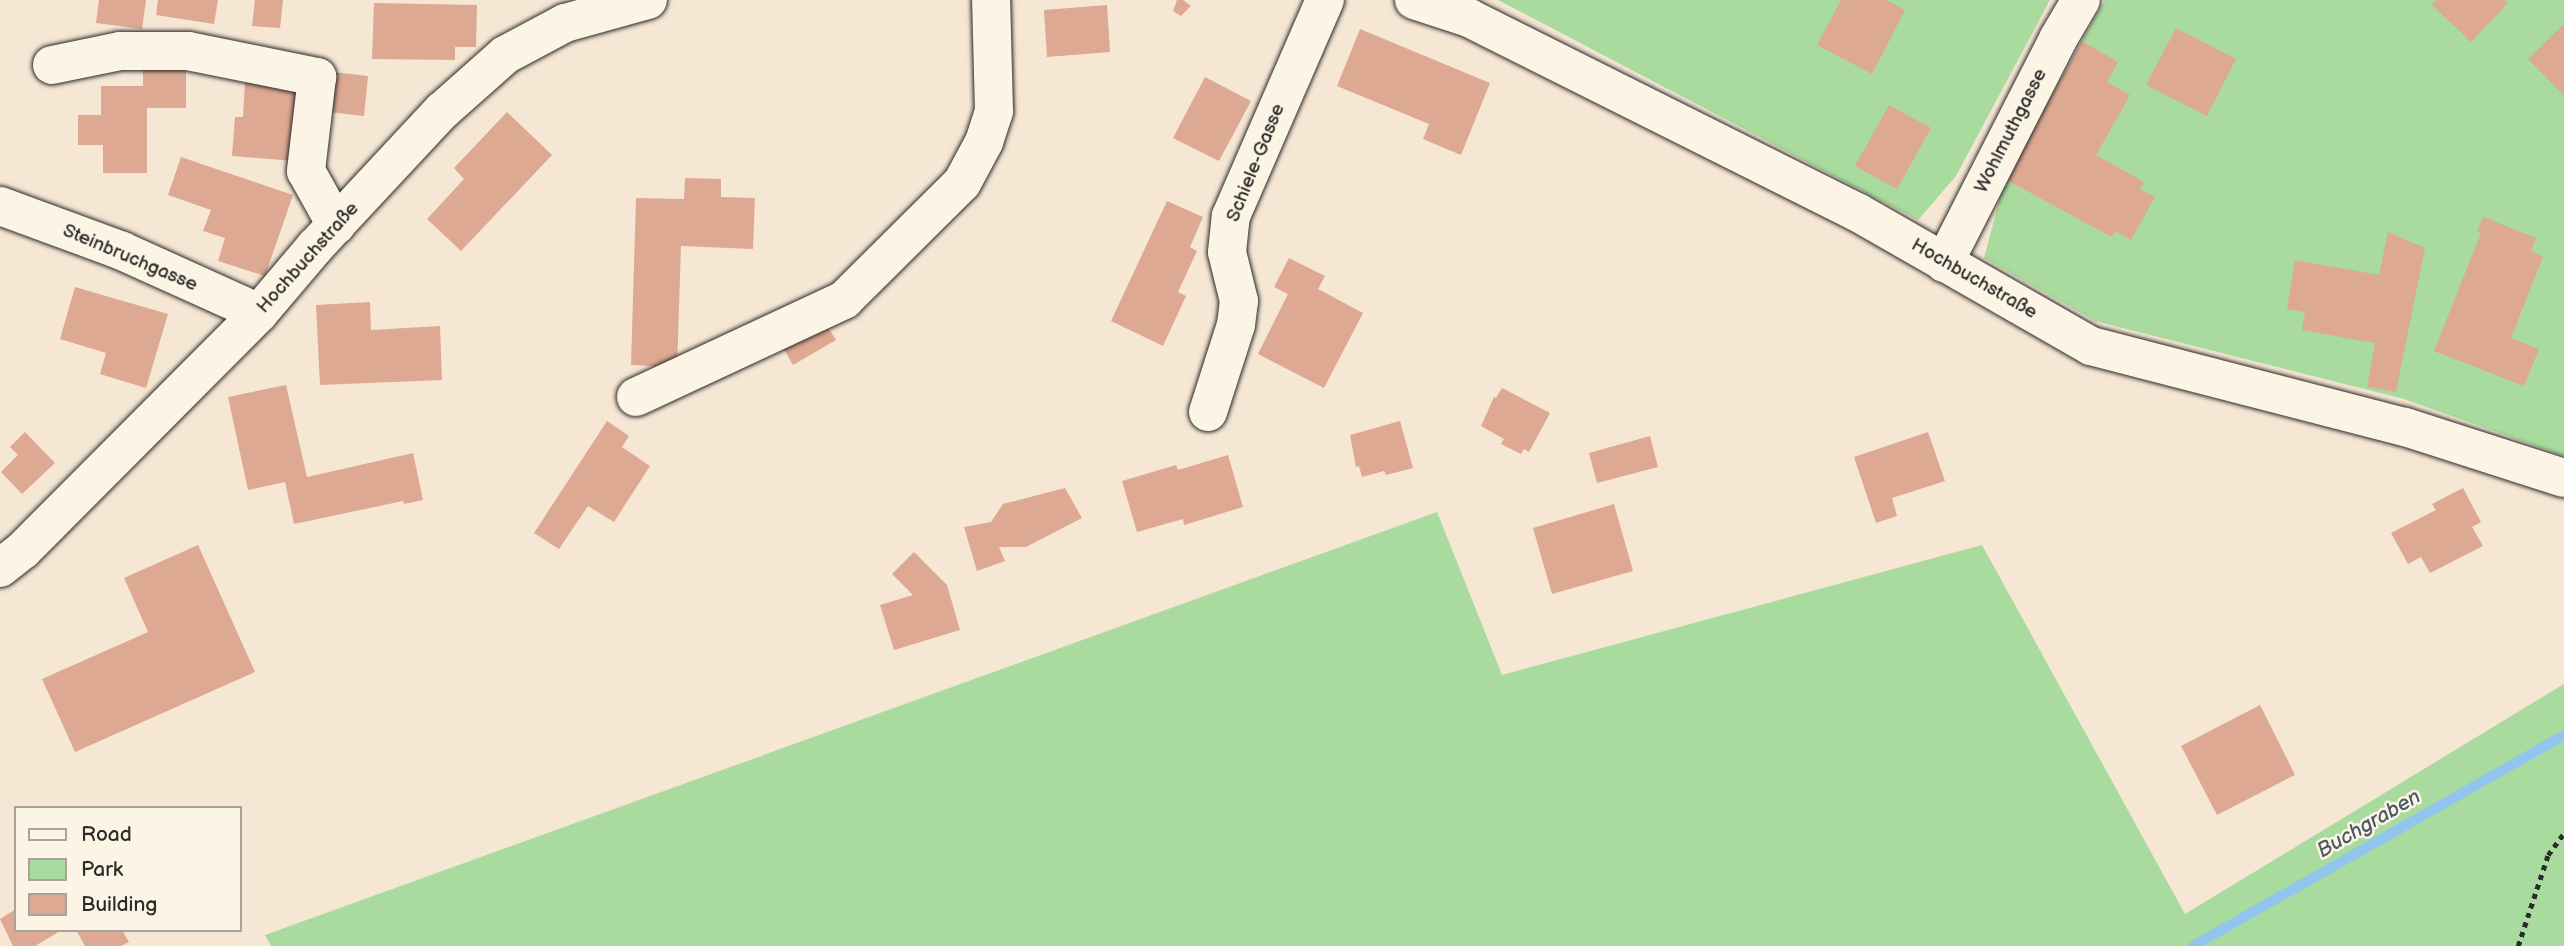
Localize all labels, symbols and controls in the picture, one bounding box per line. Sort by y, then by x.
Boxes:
street label: Wohlmuthgasse [1970,65,2052,197]
street label: Schiele-Gasse [1222,101,1290,225]
street label: Hochbuchstraße [252,198,364,318]
street label: Steinbruchgasse [59,219,201,297]
street label: Hochbuchstraße [1907,234,2041,324]
water label: Buchgraben [2313,784,2425,864]
legend [14,806,242,932]
text: Road [81,822,132,847]
text: Park [81,857,123,882]
text: Building [81,892,157,917]

